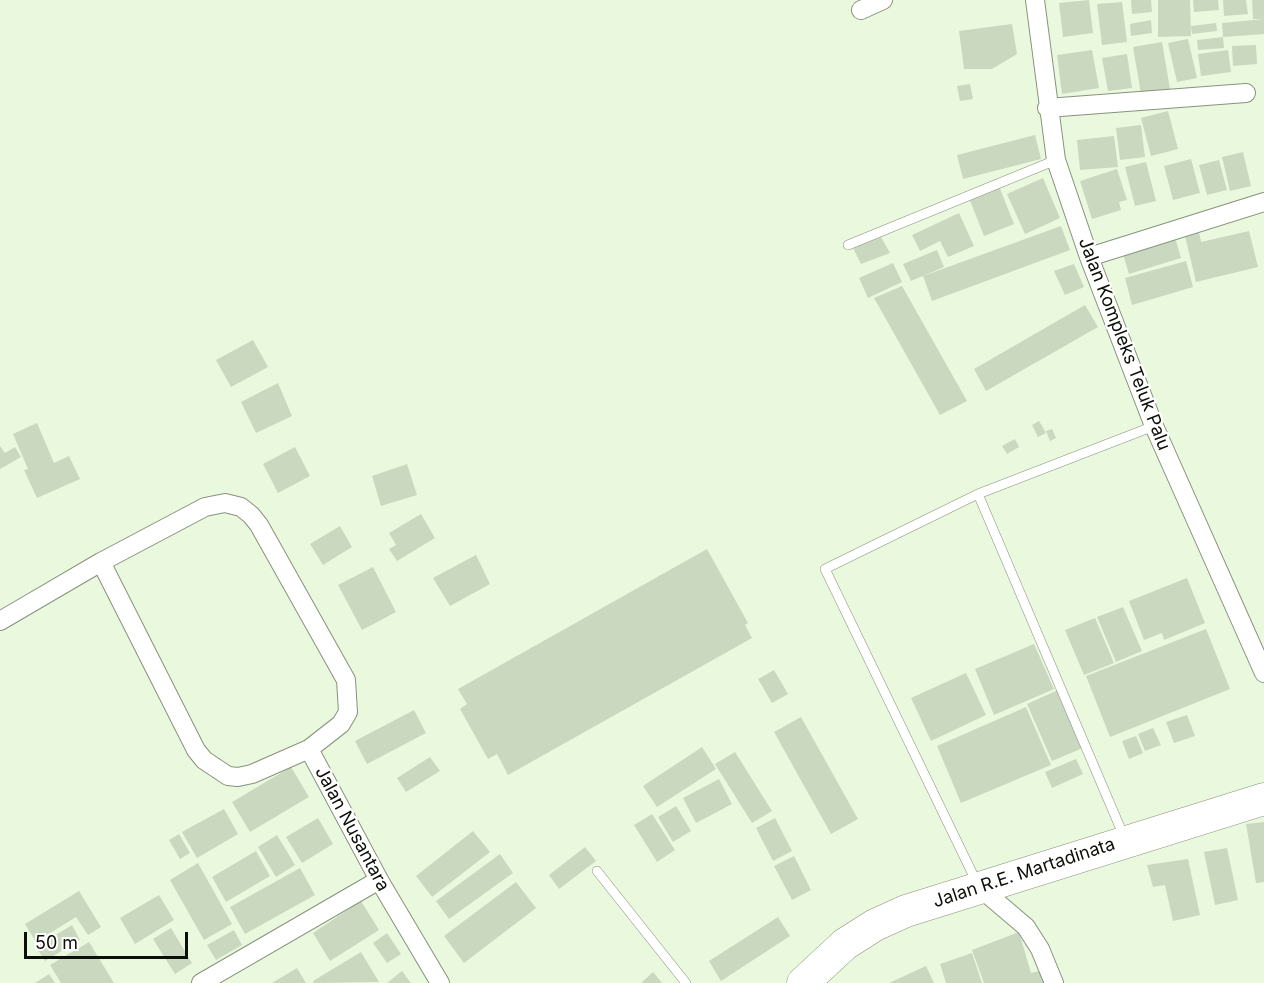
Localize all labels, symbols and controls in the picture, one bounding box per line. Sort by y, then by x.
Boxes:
street label: Jalan Kompleks Teluk Palu [1073,235,1175,453]
street label: Jalan Nusantara [310,763,394,895]
street label: Jalan R.E. Martadinata [930,833,1118,913]
scale bar [27,920,190,958]
text: 50 m [35,932,78,953]

